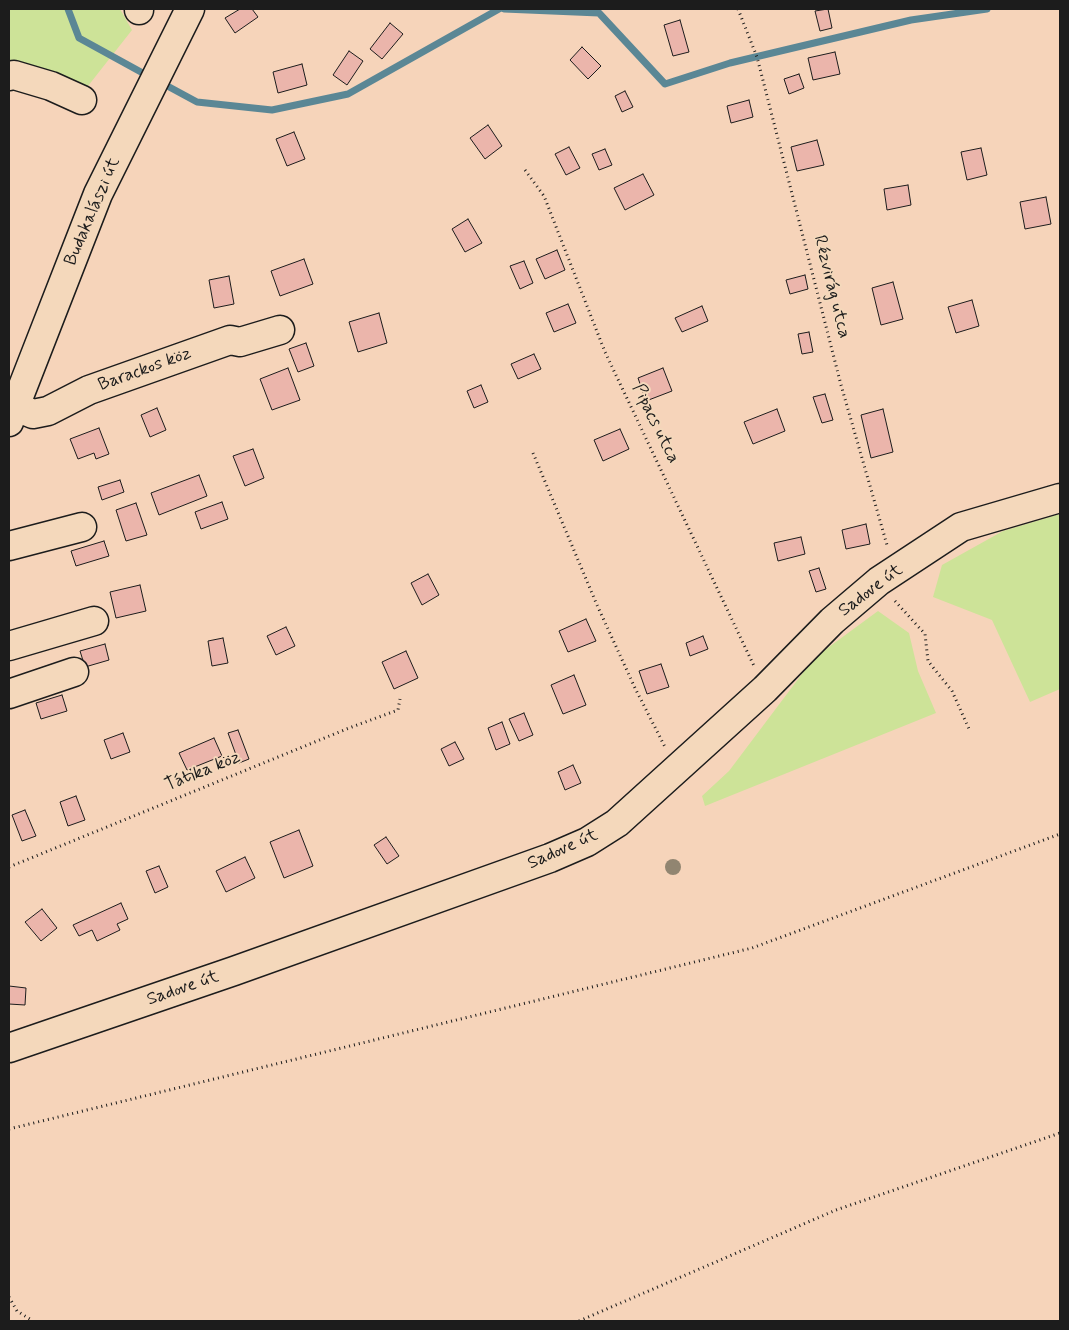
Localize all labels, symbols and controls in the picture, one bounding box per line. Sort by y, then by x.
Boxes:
street label: Budakalászi út [61,155,125,269]
street label: Rézvirág utca [808,233,854,341]
street label: Barackos köz [95,343,195,397]
street label: Pipacs utca [626,381,684,467]
street label: Sadove út [835,560,907,622]
street label: Tátika köz [162,747,244,797]
street label: Sadove út [524,825,602,875]
street label: Sadove út [144,967,222,1011]

